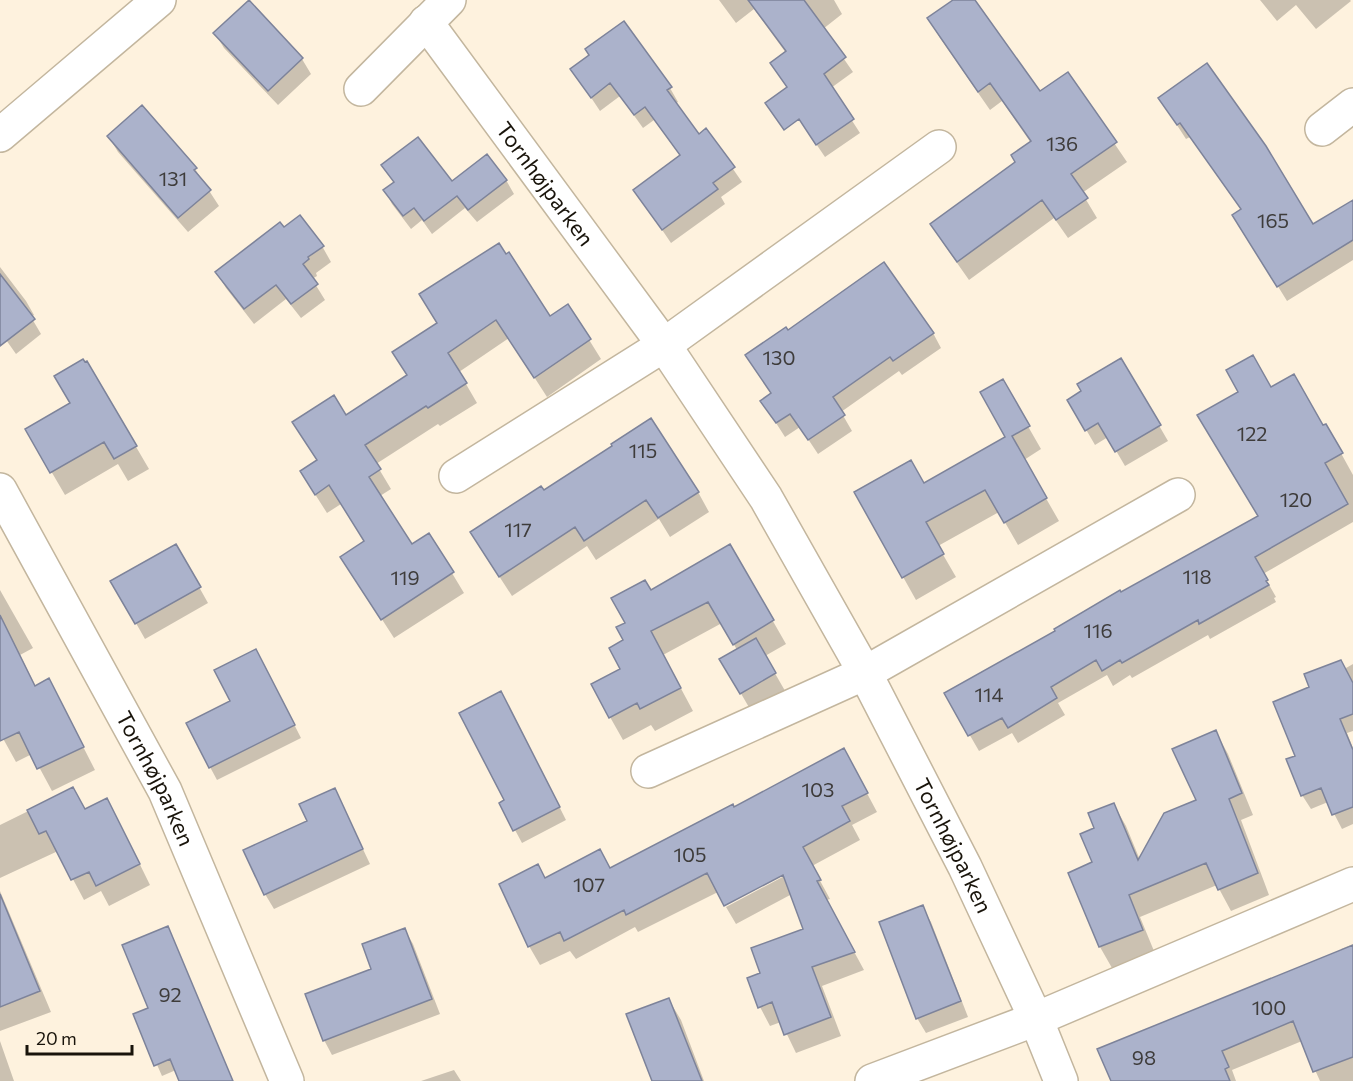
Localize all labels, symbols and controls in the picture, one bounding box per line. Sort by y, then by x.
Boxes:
street label: Tornhøjparken [491,116,600,251]
house number: 136 [1046,131,1078,155]
house number: 131 [159,166,187,190]
house number: 165 [1257,208,1289,232]
house number: 130 [762,345,796,369]
house number: 122 [1237,421,1267,445]
house number: 115 [629,438,657,462]
house number: 120 [1280,487,1312,511]
house number: 117 [504,517,532,541]
house number: 118 [1182,564,1212,588]
house number: 119 [390,565,420,589]
house number: 116 [1083,618,1113,642]
house number: 114 [974,682,1004,706]
street label: Tornhøjparken [111,706,201,850]
street label: Tornhøjparken [909,773,999,917]
house number: 103 [802,777,834,801]
house number: 105 [673,842,707,866]
house number: 107 [573,872,605,896]
house number: 92 [158,982,182,1006]
house number: 100 [1252,995,1286,1019]
scale bar [27,1018,132,1056]
text: 20 m [36,1027,77,1049]
house number: 98 [1132,1045,1156,1069]

